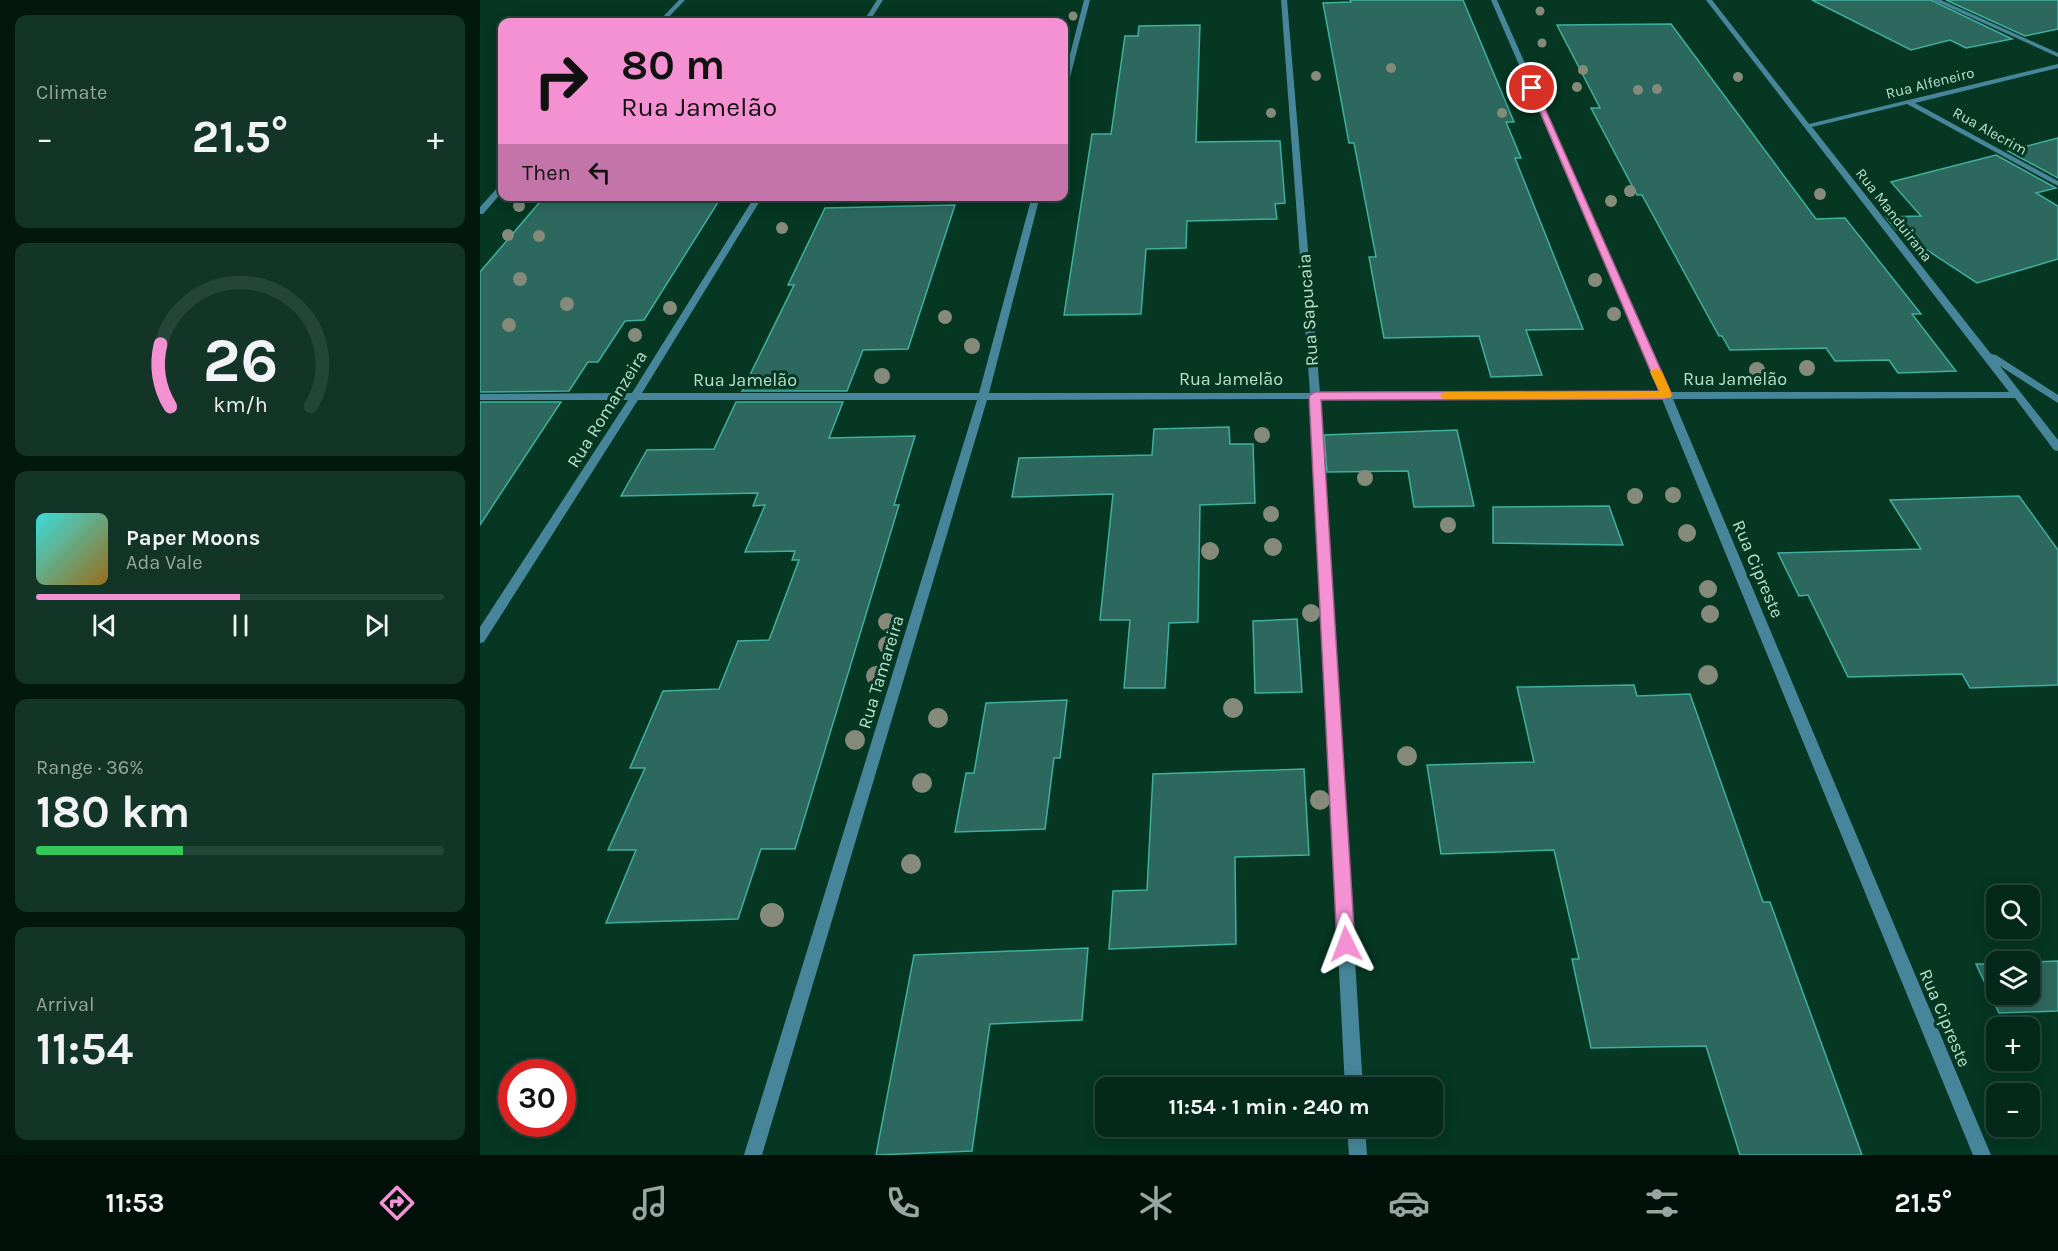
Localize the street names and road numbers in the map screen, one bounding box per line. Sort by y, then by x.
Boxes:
street label: Rua Alfeneiro [1884,63,1976,103]
street label: Rua Alecrim [1950,103,2030,159]
street label: Rua Manduirana [1852,165,1936,265]
street label: Rua Sapucaia [1293,253,1323,367]
street label: Rua Romanzeira [562,346,652,472]
street label: Rua Jamelão [1179,368,1283,390]
street label: Rua Jamelão [1683,368,1787,390]
street label: Rua Jamelão [693,369,797,391]
street label: Rua Cipreste [1728,517,1788,621]
street label: Rua Tamareira [853,612,909,732]
street label: Rua Cipreste [1915,966,1975,1070]

